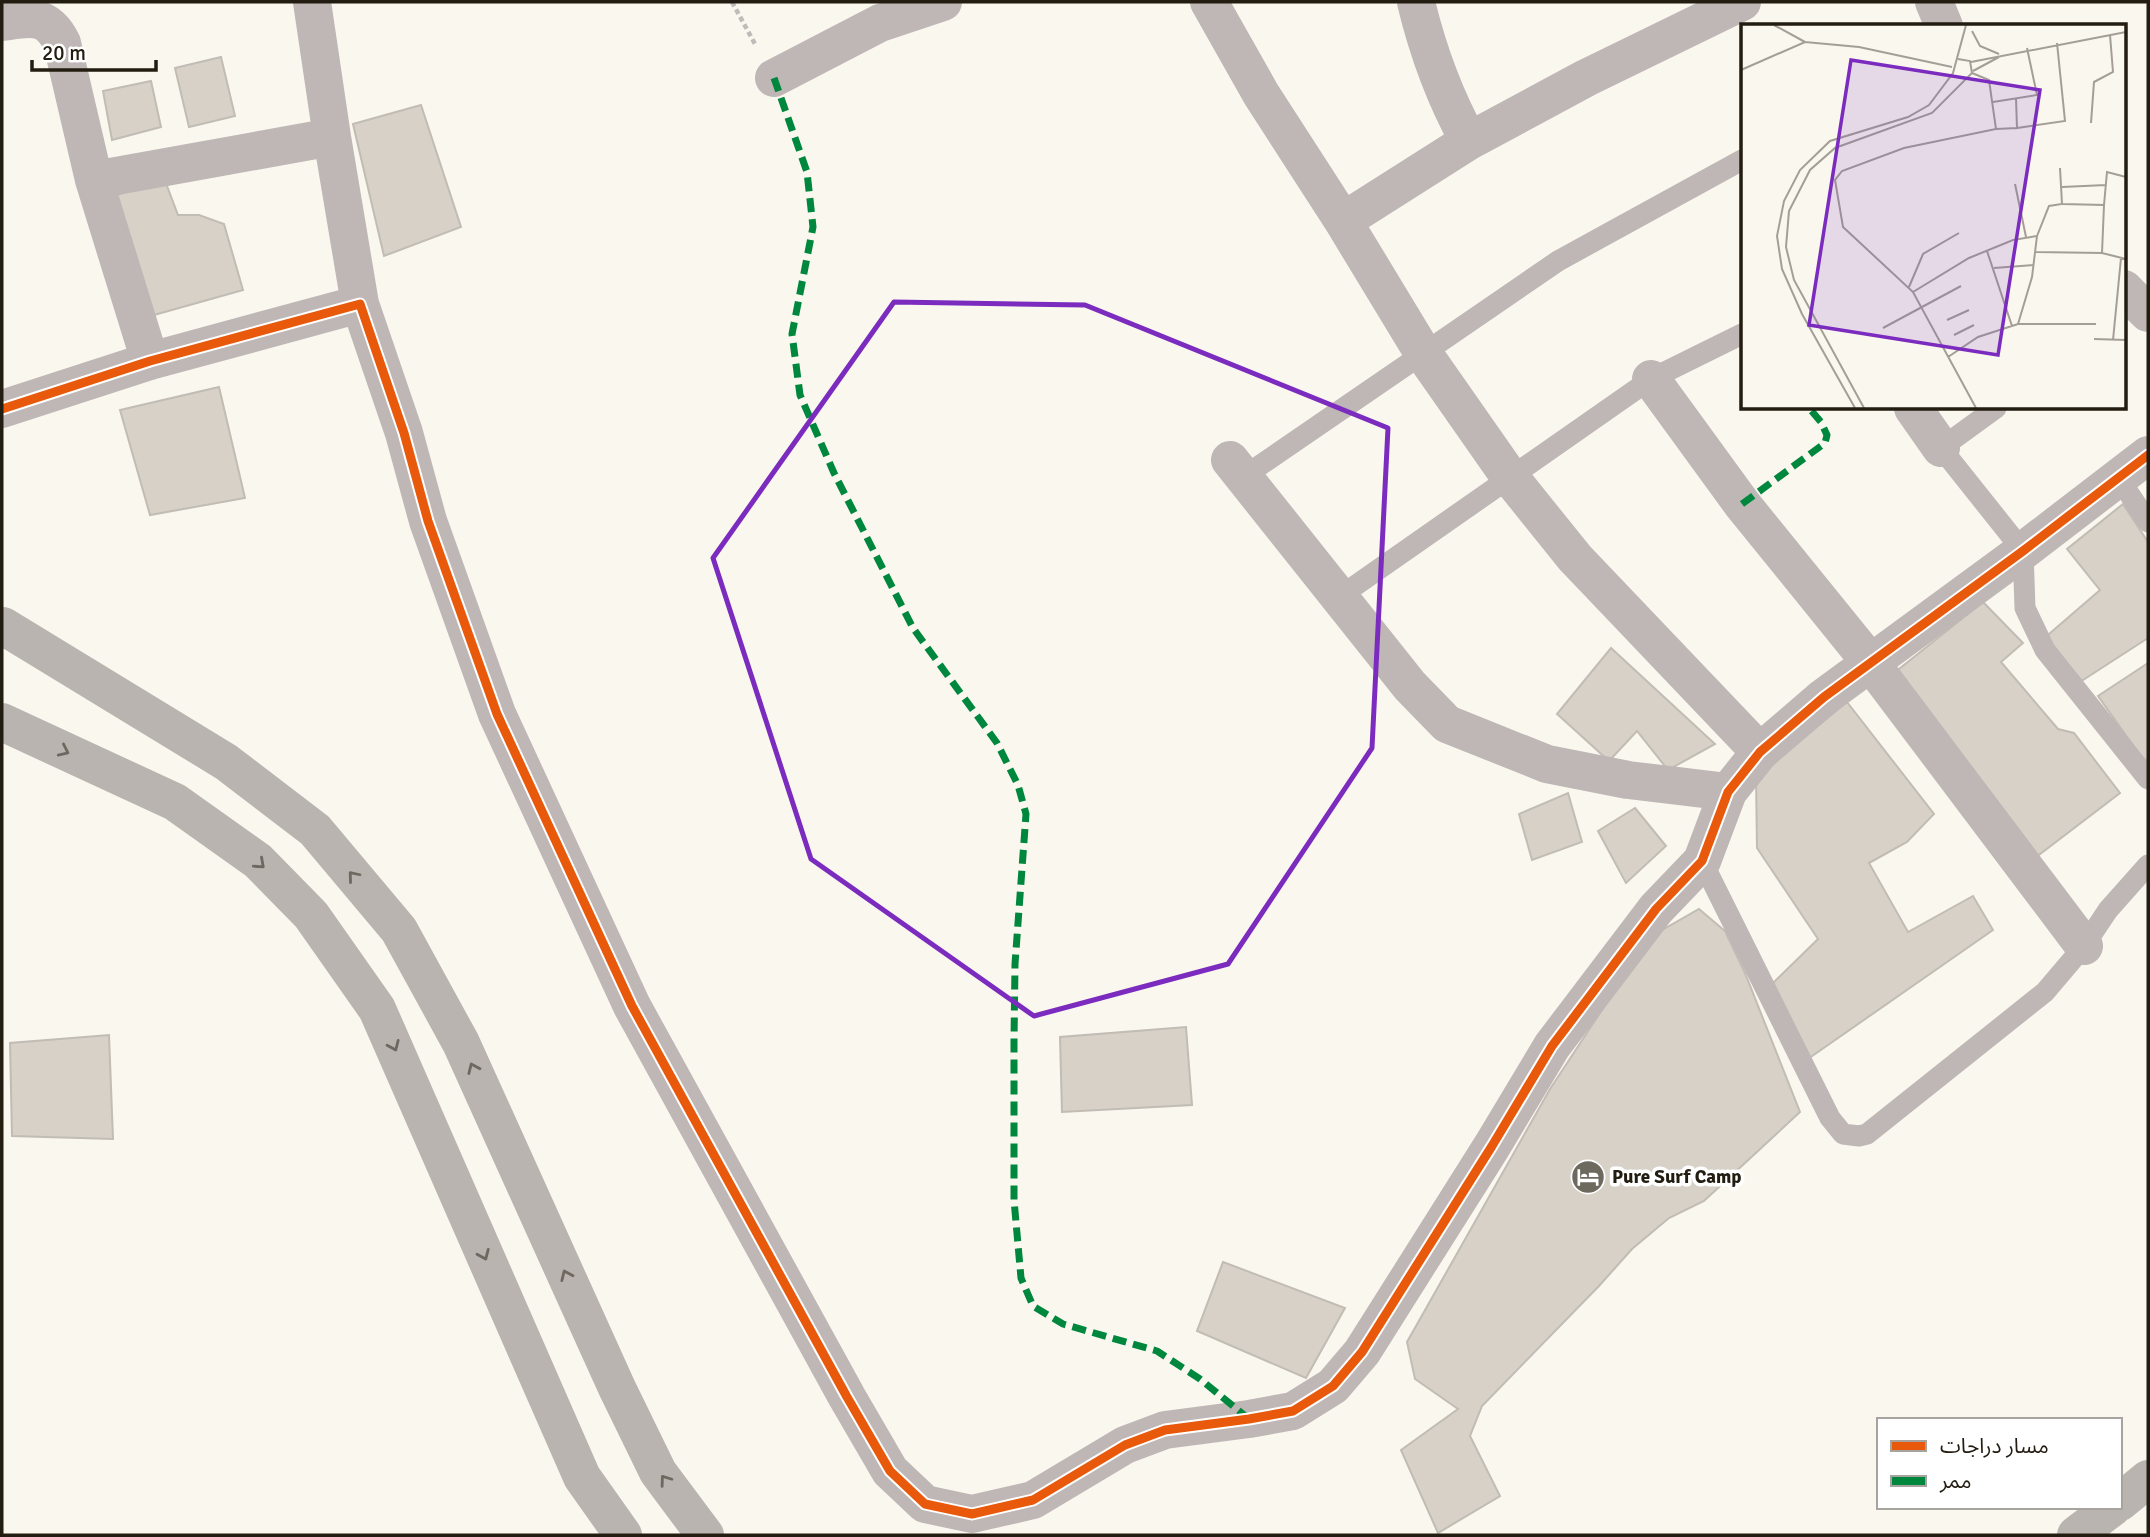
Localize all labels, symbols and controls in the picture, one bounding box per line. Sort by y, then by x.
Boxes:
inset map [1741,24,2126,410]
scale bar [32,28,156,72]
text: 20 m [42,40,86,66]
one-way arrow [57,743,69,757]
one-way arrow [252,856,265,868]
one-way arrow [349,871,362,883]
one-way arrow [385,1039,399,1051]
one-way arrow [467,1063,481,1075]
hotel icon: Pure Surf Camp [1569,1158,1607,1196]
place label: Pure Surf Camp [1612,1165,1742,1189]
one-way arrow [475,1248,489,1260]
one-way arrow [560,1270,574,1283]
legend [1877,1418,2122,1509]
text: مسار دراجات [1940,1433,2049,1459]
text: ممر [1939,1468,1971,1494]
one-way arrow [661,1475,673,1488]

